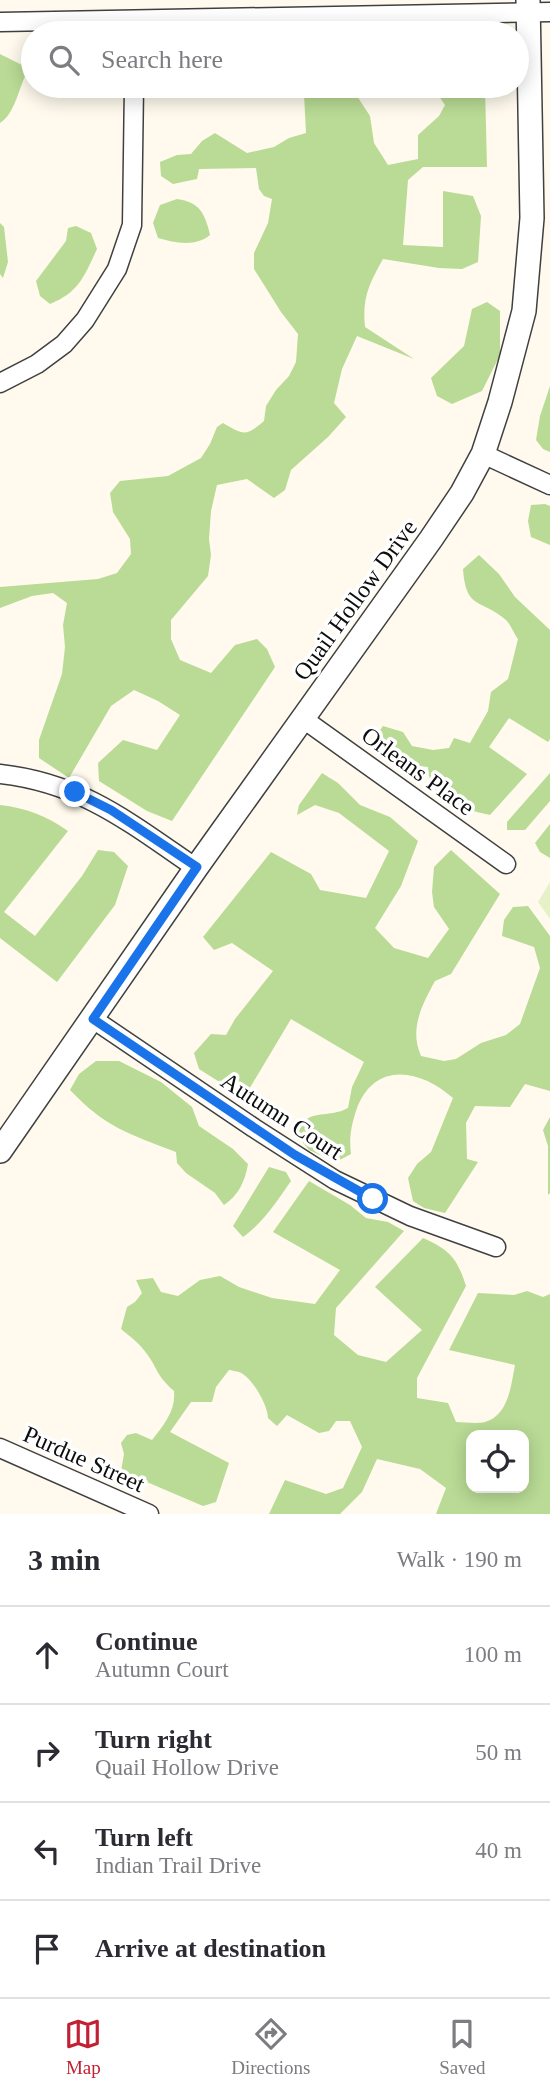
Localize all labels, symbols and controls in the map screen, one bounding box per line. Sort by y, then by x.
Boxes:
search box [21,21,529,98]
icon: search [45,41,83,79]
text: Search here [101,45,223,74]
street label: Quail Hollow Drive [288,515,422,685]
street label: Orleans Place [357,722,479,820]
route end [59,776,90,807]
street label: Autumn Court [216,1067,348,1165]
route start [357,1183,388,1214]
street label: Purdue Street [19,1421,149,1497]
map controls [466,1430,529,1493]
button: locate [466,1430,529,1493]
text: 3 min [28,1543,101,1576]
text: Walk · 190 m [397,1547,522,1572]
text: Continue [95,1627,198,1656]
icon: ahead [28,1636,66,1674]
text: 100 m [464,1642,522,1667]
text: Autumn Court [95,1657,229,1682]
text: Turn right [95,1725,212,1754]
icon: right [28,1734,66,1772]
text: 50 m [475,1740,522,1765]
text: Quail Hollow Drive [95,1755,279,1780]
text: Turn left [95,1823,193,1852]
icon: left [28,1832,66,1870]
text: 40 m [475,1838,522,1863]
text: Indian Trail Drive [95,1853,261,1878]
icon: arrive [28,1930,66,1968]
text: Arrive at destination [95,1934,326,1963]
tab: Map [64,2015,102,2079]
tab: Directions [231,2015,310,2079]
tab: Saved [439,2015,486,2079]

